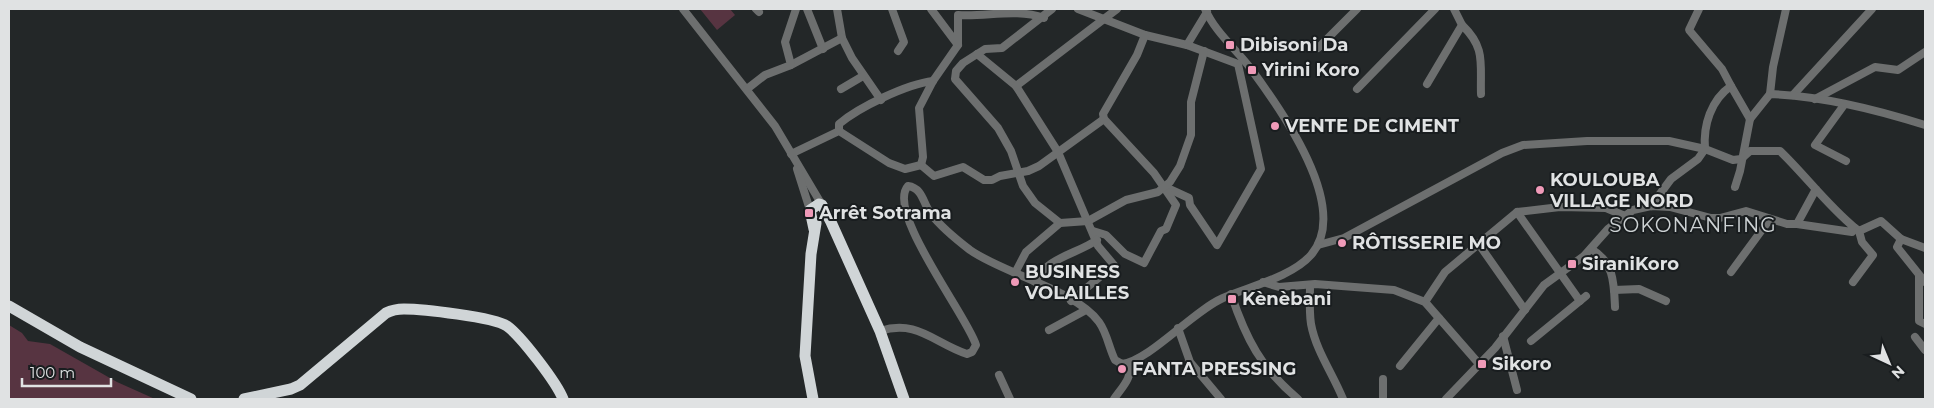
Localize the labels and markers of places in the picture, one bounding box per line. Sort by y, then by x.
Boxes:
place label: Dibisoni Da [1240,34,1348,56]
marker: Dibisoni Da [1224,39,1236,51]
place label: Yirini Koro [1261,59,1360,81]
marker: Yirini Koro [1246,64,1258,76]
place label: VENTE DE CIMENT [1284,115,1460,137]
marker: VENTE DE CIMENT [1269,120,1281,132]
place label: KOULOUBA VILLAGE NORD [1549,169,1694,212]
marker: KOULOUBA VILLAGE NORD [1534,184,1546,196]
place label: Arrêt Sotrama [818,202,952,224]
marker: Arrêt Sotrama [803,207,815,219]
place label: RÔTISSERIE MO [1352,232,1501,254]
marker: RÔTISSERIE MO [1336,237,1348,249]
place label: SiraniKoro [1582,253,1679,275]
marker: SiraniKoro [1566,258,1578,270]
place label: BUSINESS VOLAILLES [1024,261,1129,304]
marker: BUSINESS VOLAILLES [1009,276,1021,288]
place label: Kènèbani [1242,288,1331,310]
marker: Kènèbani [1226,293,1238,305]
place label: Sikoro [1492,353,1552,375]
place label: FANTA PRESSING [1132,358,1296,380]
marker: Sikoro [1476,358,1488,370]
marker: FANTA PRESSING [1116,363,1128,375]

